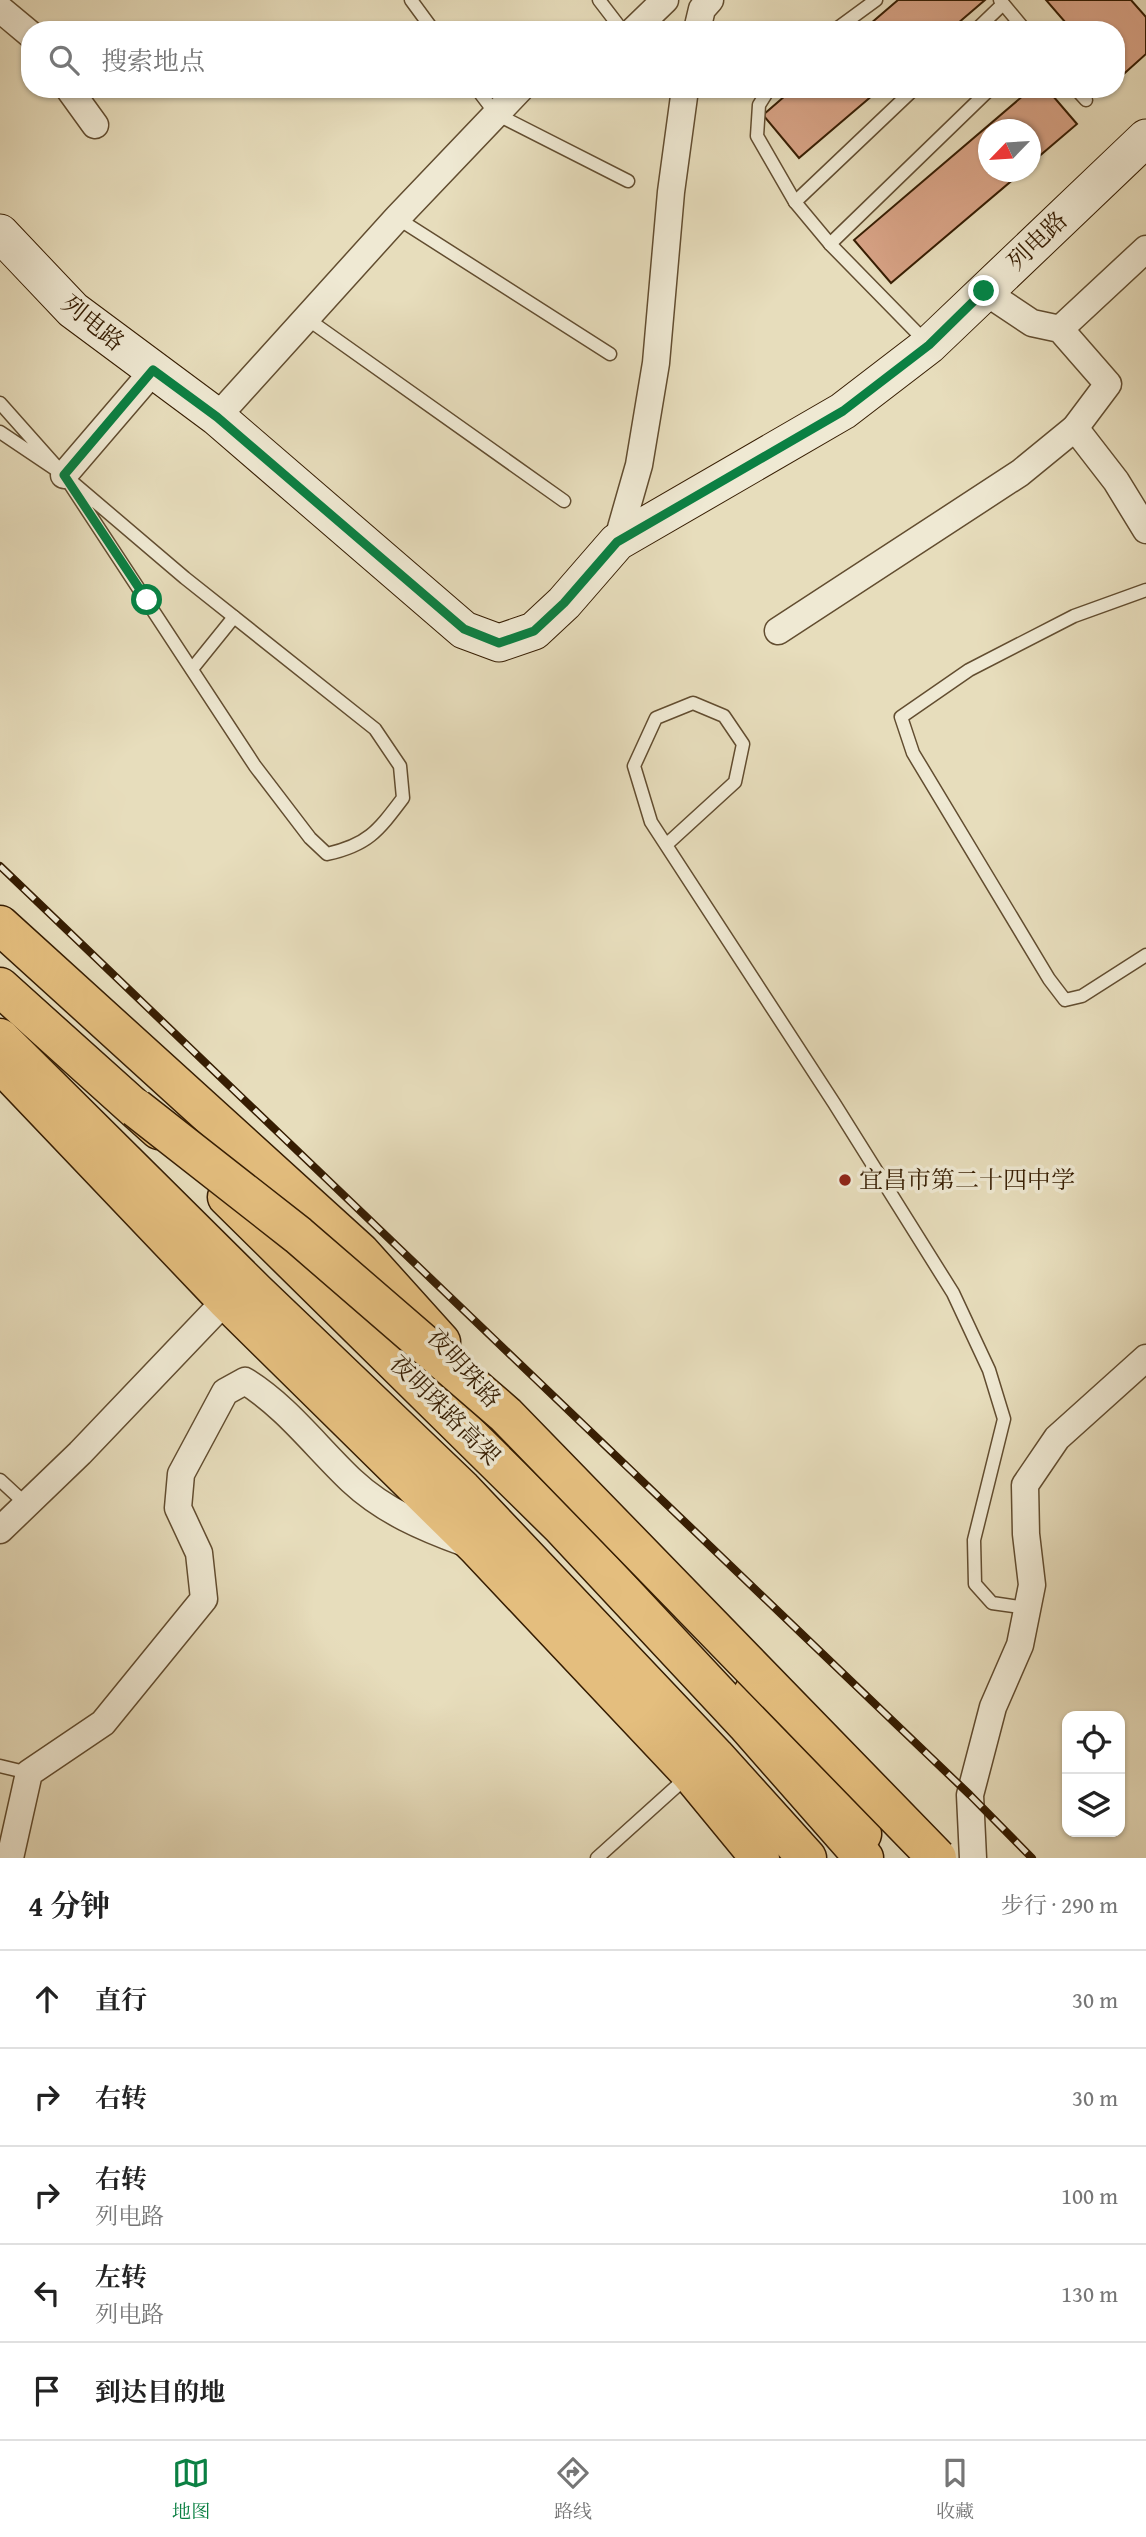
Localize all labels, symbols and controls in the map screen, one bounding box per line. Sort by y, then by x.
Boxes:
search box [21,21,1125,98]
icon: search [45,41,83,79]
text: 搜索地点 [101,41,205,80]
north arrow [978,119,1041,182]
street label: 列电路 [999,203,1075,278]
route end [968,275,999,306]
street label: 列电路 [54,286,132,359]
route start [131,584,162,615]
place label: 宜昌市第二十四中学 [859,1162,1075,1197]
marker: 宜昌市第二十四中学 [837,1172,853,1188]
street label: 夜明珠路 [419,1320,509,1415]
street label: 夜明珠路高架 [382,1346,509,1473]
map controls [1062,1711,1125,1837]
button: locate [1062,1711,1125,1774]
button: layers [1062,1774,1125,1837]
text: 4 分钟 [28,1883,110,1927]
text: 步行 · 290 m [1001,1888,1118,1921]
icon: ahead [28,1980,66,2018]
text: 直行 [95,1980,147,2019]
text: 30 m [1072,1983,1118,2016]
icon: right [28,2078,66,2116]
text: 右转 [95,2078,147,2117]
text: 30 m [1072,2081,1118,2114]
text: 右转 [95,2159,147,2198]
icon: right [28,2176,66,2214]
text: 100 m [1061,2179,1118,2212]
text: 列电路 [95,2199,164,2232]
text: 左转 [95,2257,147,2296]
icon: left [28,2274,66,2312]
text: 130 m [1061,2277,1118,2310]
text: 列电路 [95,2297,164,2330]
icon: arrive [28,2372,66,2410]
text: 到达目的地 [95,2372,225,2411]
tab: 地图 [172,2454,210,2525]
tab: 路线 [554,2454,592,2525]
tab: 收藏 [936,2454,974,2525]

